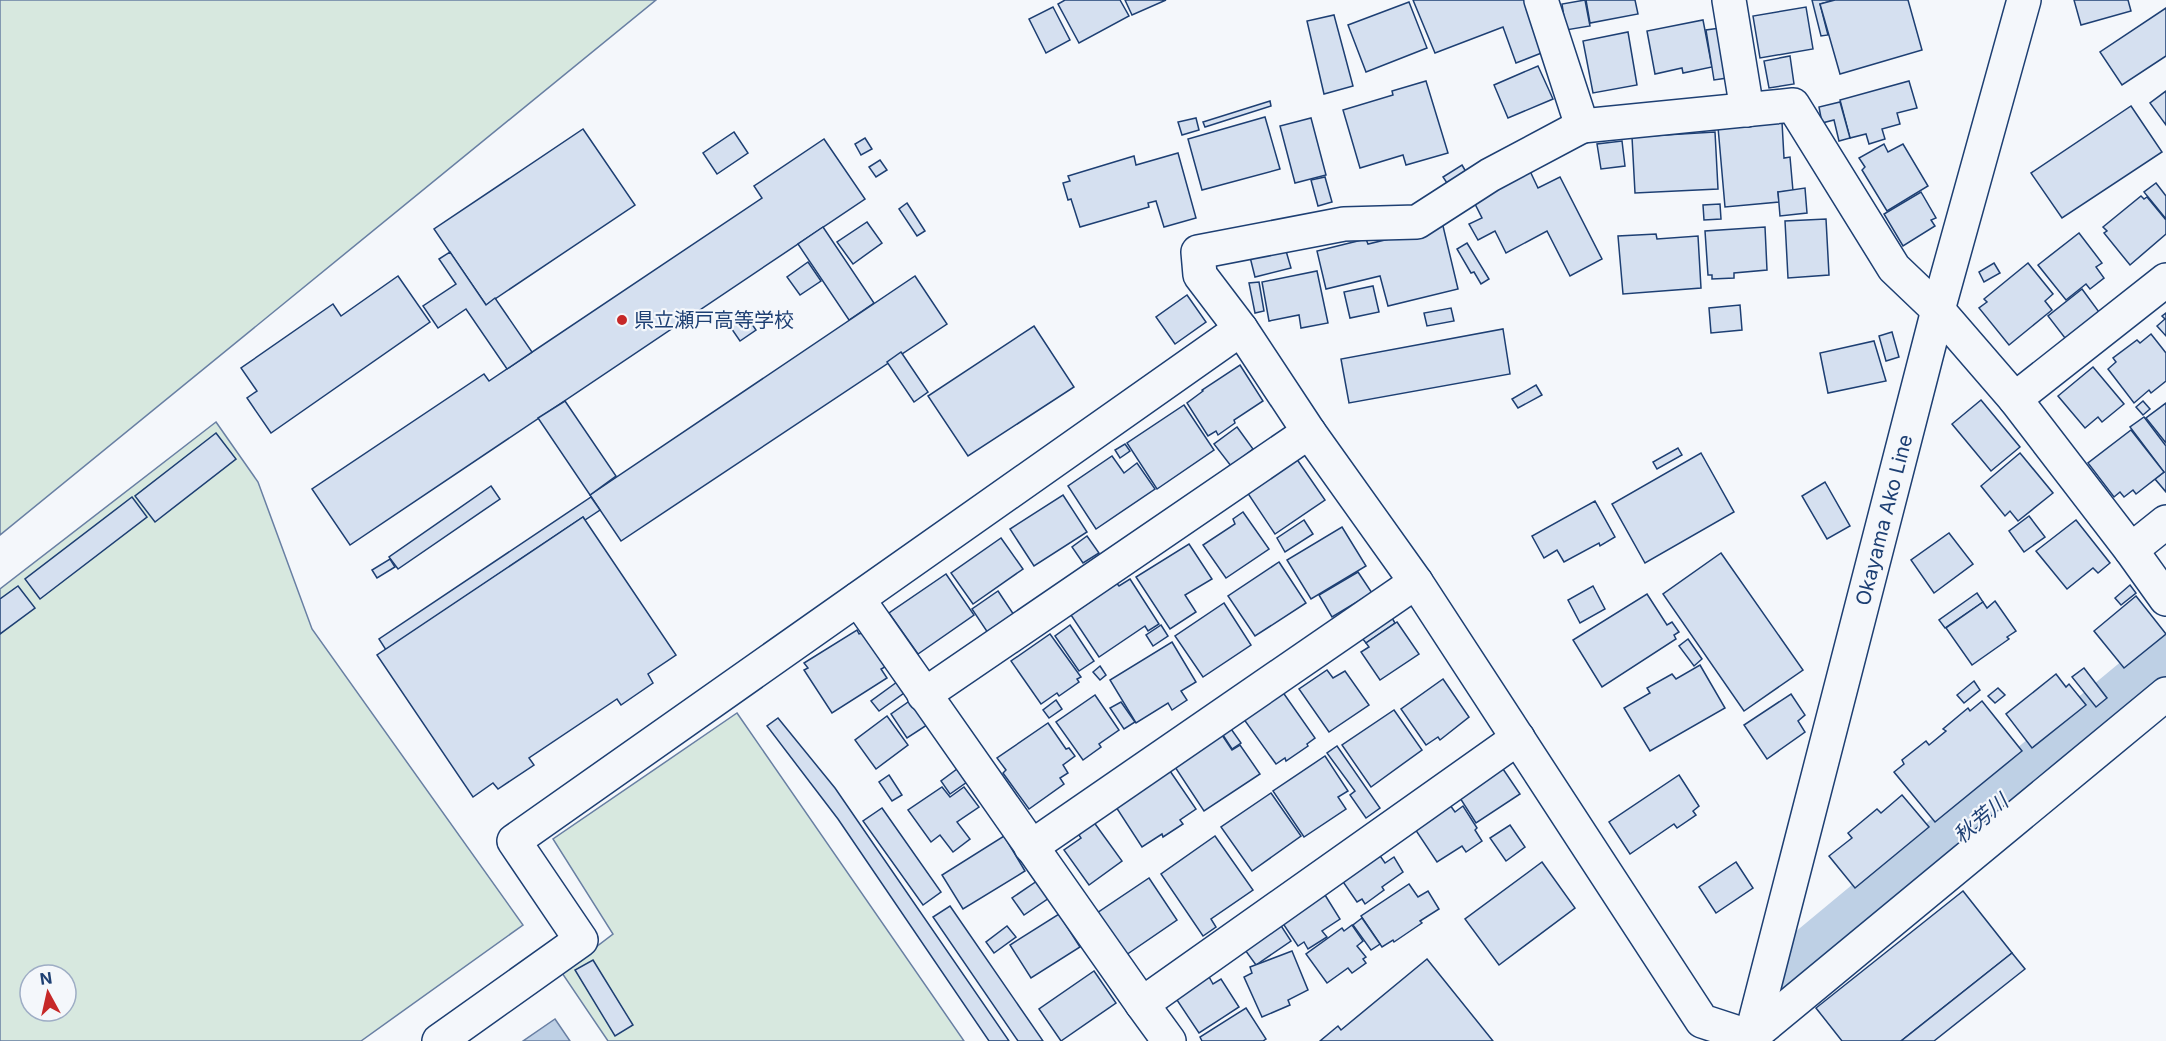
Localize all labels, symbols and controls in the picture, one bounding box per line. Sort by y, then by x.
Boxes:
place label: 県立瀬戸高等学校 [634,308,794,332]
marker: 県立瀬戸高等学校 [615,313,629,327]
street label: Okayama Ako Line [1851,432,1917,608]
water label: 秋芳川 [1949,788,2014,848]
north arrow [18,963,78,1023]
text: N [38,967,53,989]

